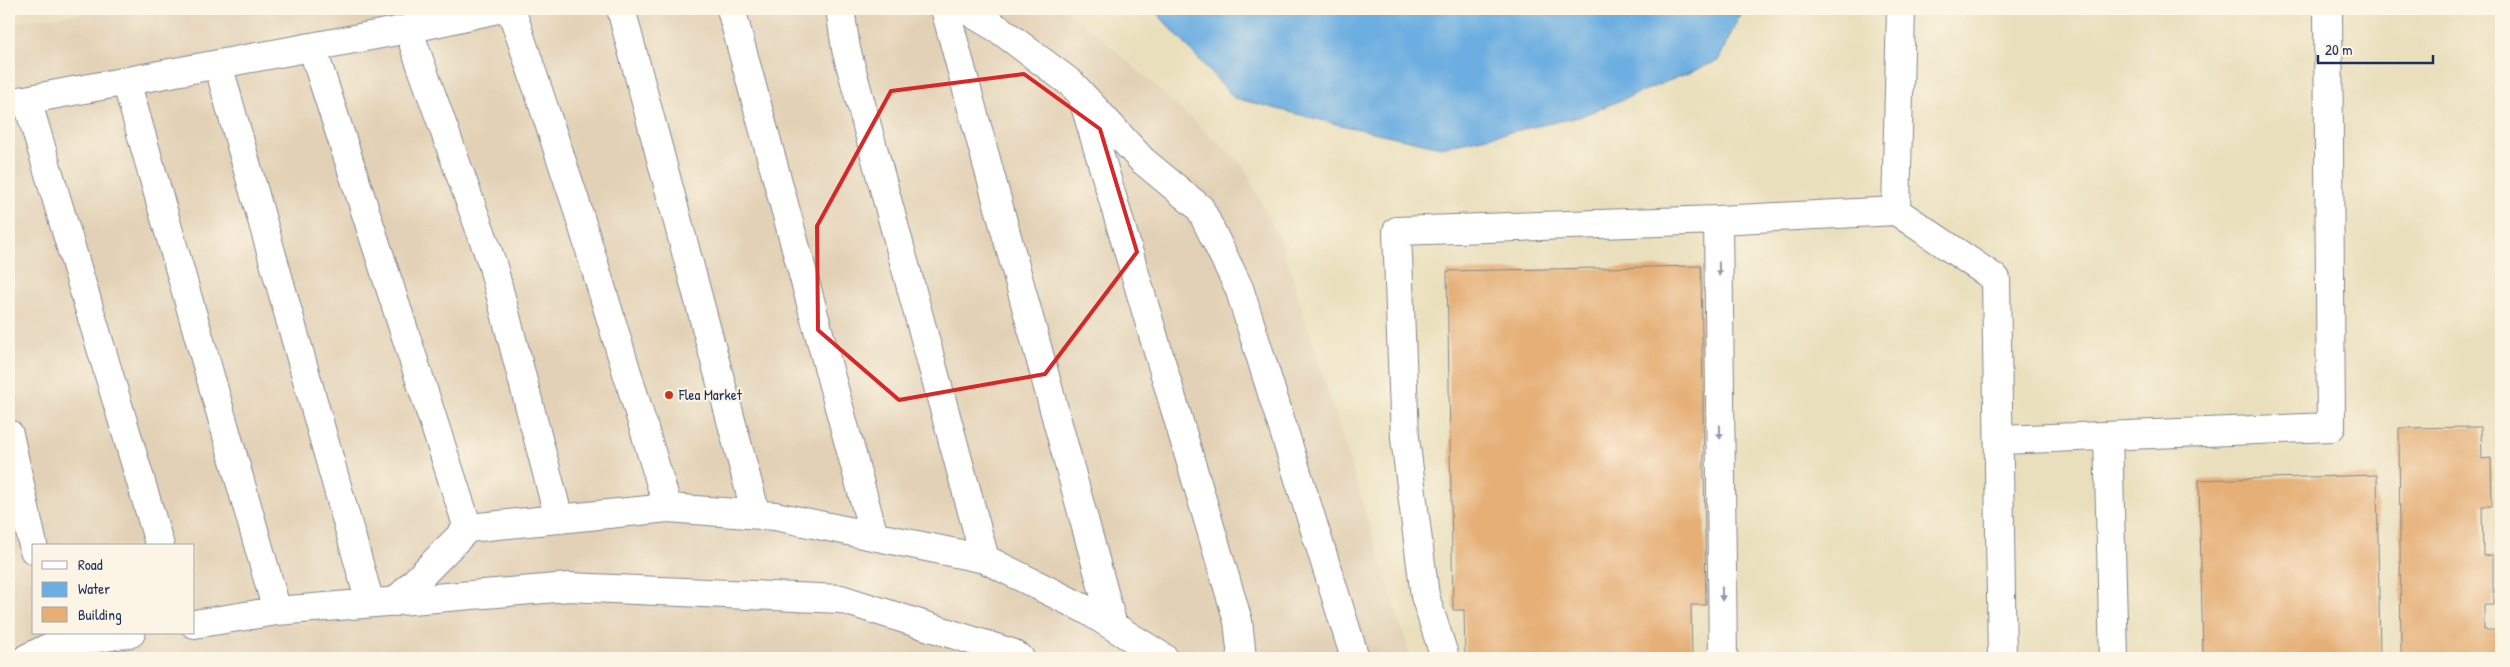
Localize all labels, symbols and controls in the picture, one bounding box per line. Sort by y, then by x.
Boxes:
scale bar [2318,32,2432,64]
text: 20 m [2325,39,2352,60]
one-way arrow [1715,261,1723,277]
place label: Flea Market [678,384,743,405]
marker: Flea Market [663,389,675,401]
one-way arrow [1716,424,1724,440]
legend [32,544,195,634]
text: Road [78,554,103,575]
text: Water [78,578,110,599]
one-way arrow [1718,586,1726,602]
text: Building [78,604,122,625]

